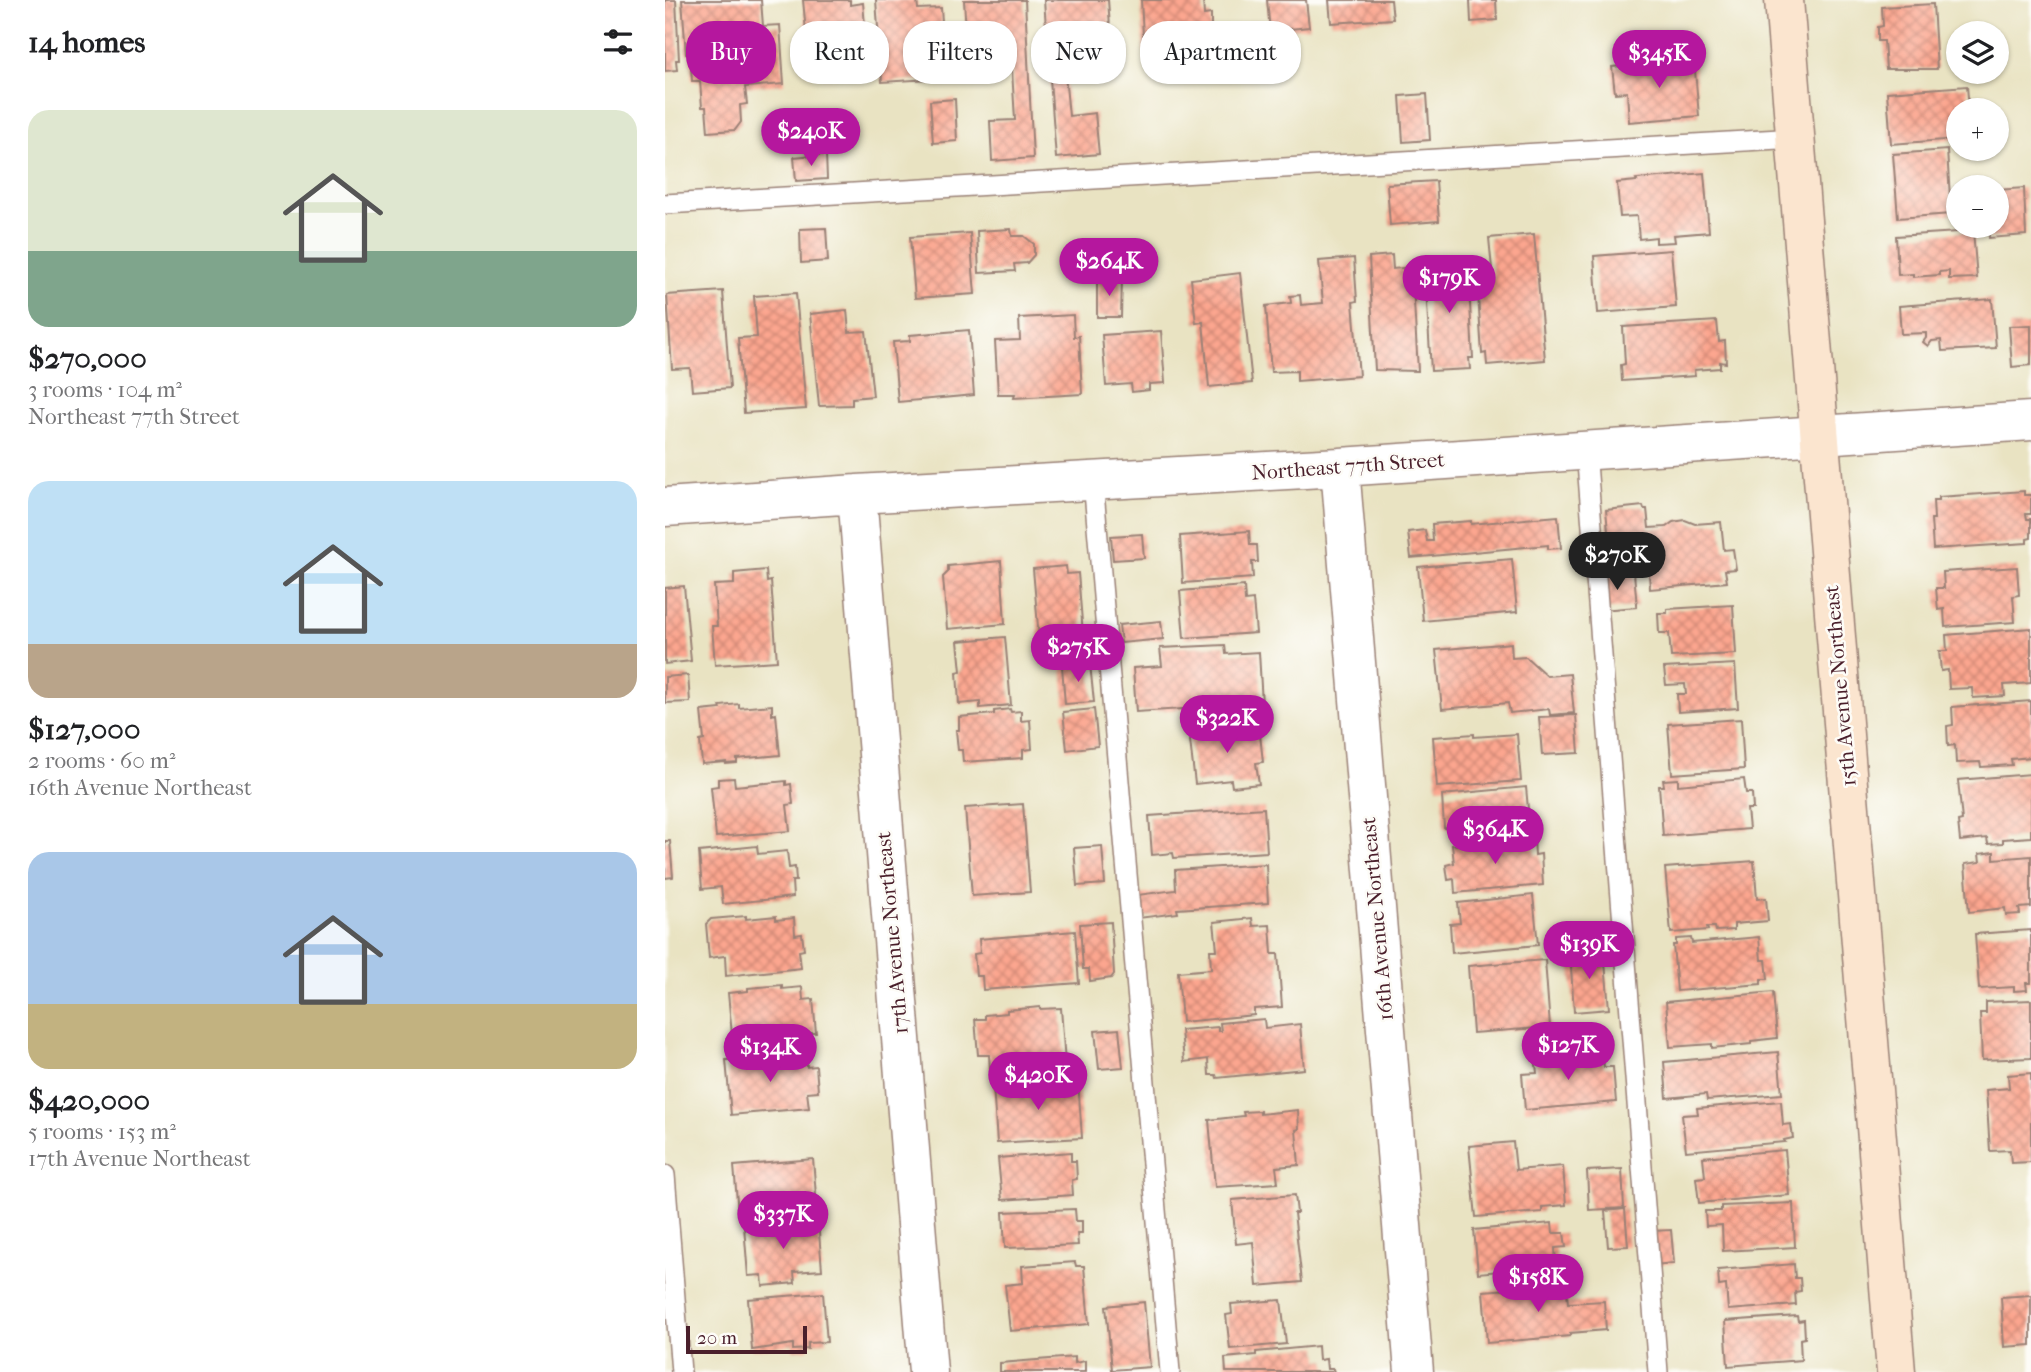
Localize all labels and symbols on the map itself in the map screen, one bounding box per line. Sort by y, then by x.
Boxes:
pin: $345K [1610,31,1708,90]
pin: $240K [762,108,860,168]
pin: $264K [1060,238,1158,298]
pin: $179K [1400,256,1498,315]
street label: Northeast 77th Street [1251,447,1446,485]
pin: $270K [1568,532,1666,592]
street label: 15th Avenue Northeast [1819,584,1861,788]
pin: $275K [1029,624,1127,684]
pin: $322K [1178,696,1276,755]
pin: $364K [1446,806,1544,866]
street label: 16th Avenue Northeast [1356,816,1398,1022]
street label: 17th Avenue Northeast [871,830,913,1035]
pin: $139K [1540,922,1638,981]
pin: $127K [1519,1023,1617,1082]
pin: $134K [721,1024,819,1084]
pin: $420K [989,1052,1087,1112]
pin: $337K [734,1192,832,1251]
pin: $158K [1489,1254,1587,1314]
scale bar [686,1323,807,1355]

